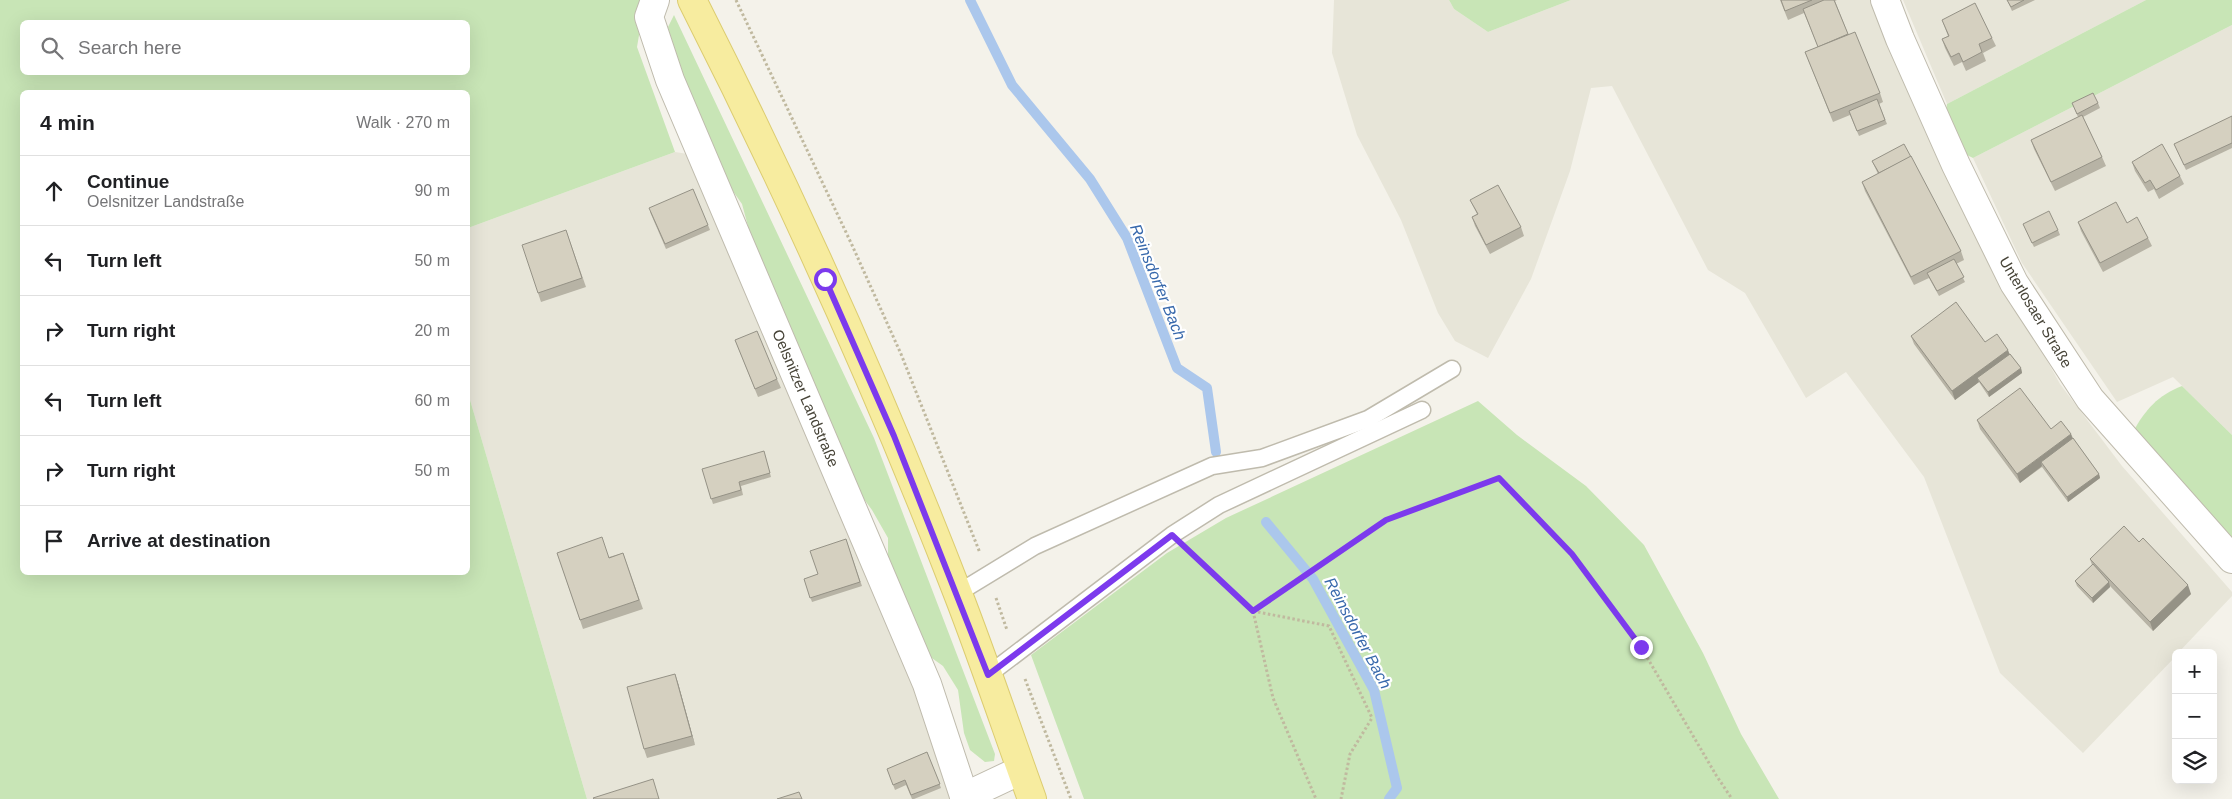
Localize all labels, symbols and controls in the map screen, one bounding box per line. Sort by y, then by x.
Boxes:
search box [20,20,470,75]
icon: search [38,34,66,62]
text: Search here [78,37,182,58]
text: 4 min [40,111,95,134]
text: Walk · 270 m [356,114,450,131]
text: Continue [87,171,169,192]
icon: ahead [40,177,68,205]
text: 90 m [414,182,450,199]
text: Oelsnitzer Landstraße [87,193,244,210]
water label: Reinsdorfer Bach [1127,222,1189,343]
icon: left [40,247,68,275]
text: Turn left [87,250,162,271]
text: 50 m [414,252,450,269]
street label: Unterlosaer Straße [1996,253,2076,371]
route start [814,268,837,291]
icon: right [40,317,68,345]
text: Turn right [87,320,175,341]
text: 20 m [414,322,450,339]
street label: Oelsnitzer Landstraße [769,327,843,469]
icon: left [40,387,68,415]
text: Turn left [87,390,162,411]
text: 60 m [414,392,450,409]
icon: right [40,457,68,485]
text: Turn right [87,460,175,481]
text: 50 m [414,462,450,479]
icon: arrive [40,527,68,555]
text: Arrive at destination [87,530,271,551]
water label: Reinsdorfer Bach [1321,574,1395,692]
route end [1630,636,1653,659]
map controls [2172,649,2217,784]
button: + [2172,649,2217,694]
button: − [2172,694,2217,739]
button: layers [2172,739,2217,784]

